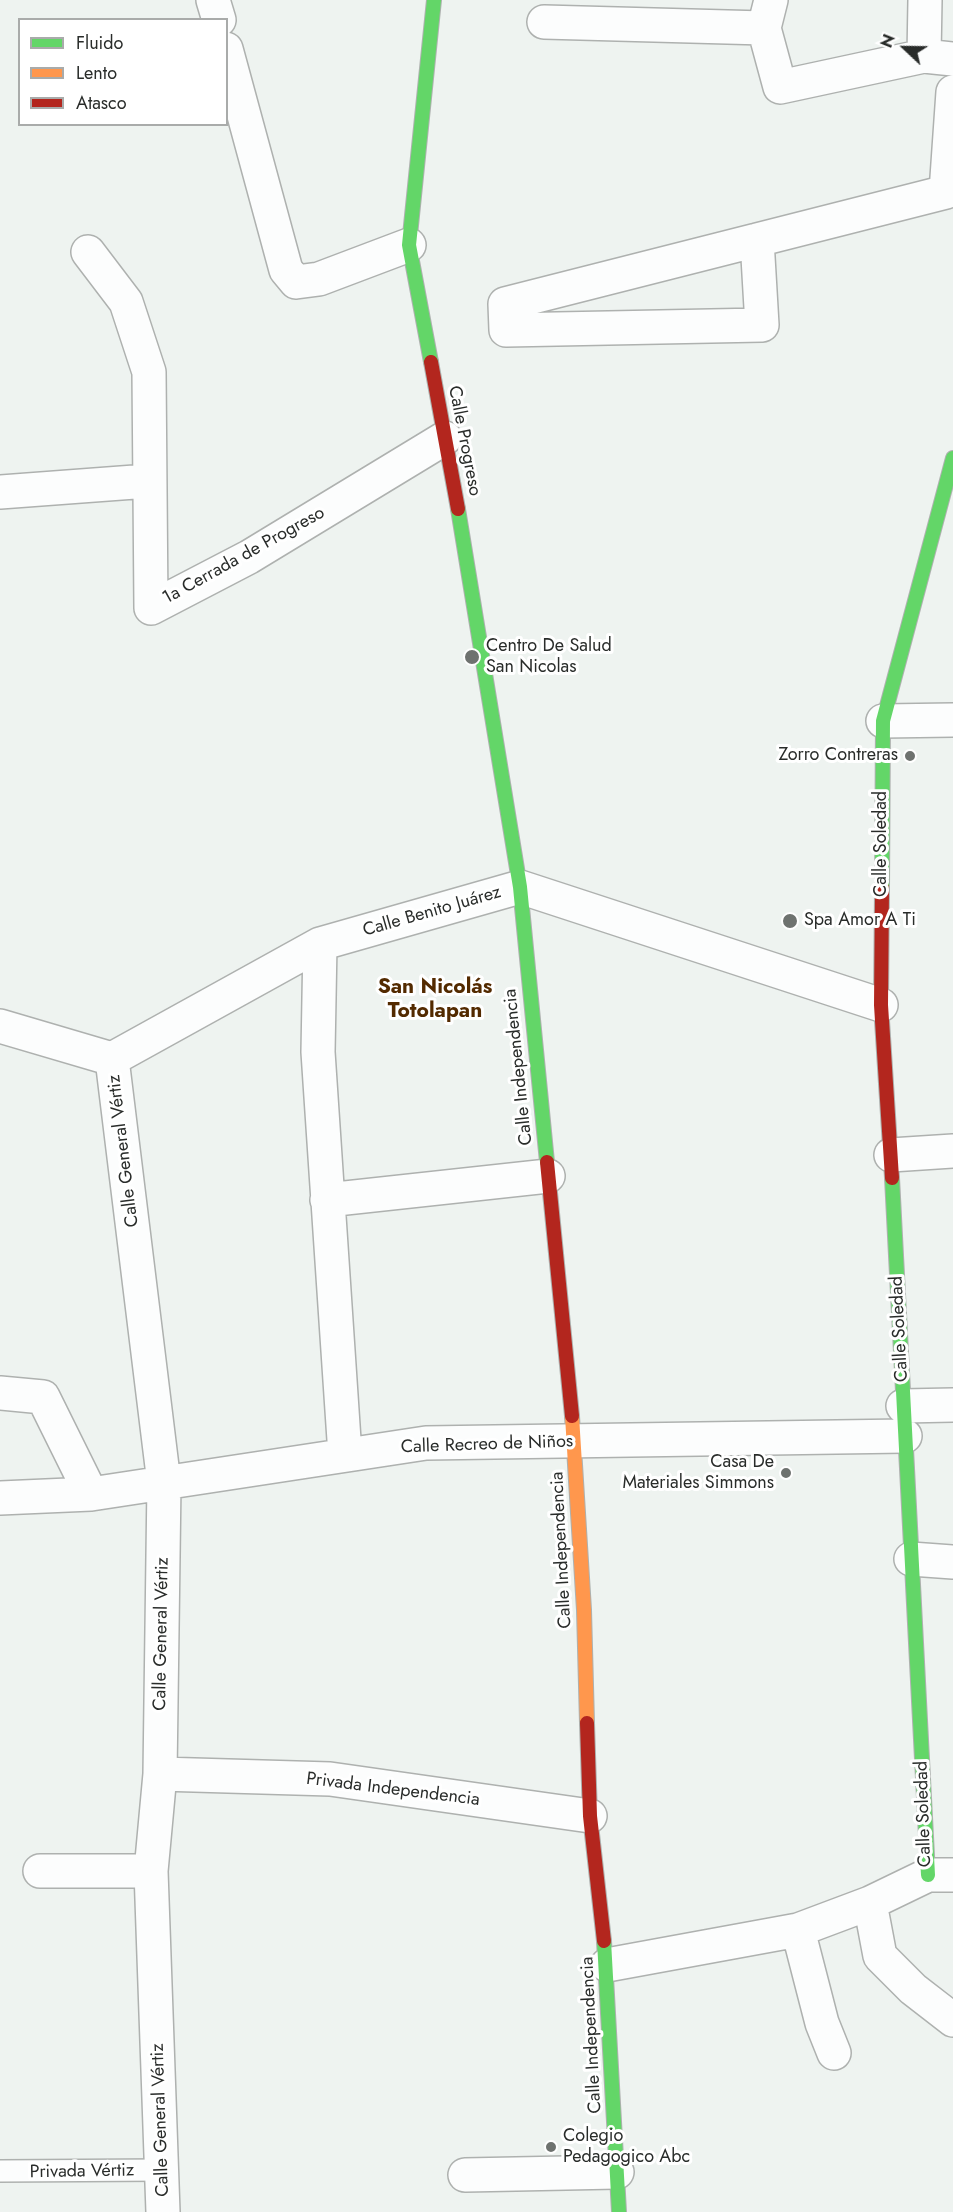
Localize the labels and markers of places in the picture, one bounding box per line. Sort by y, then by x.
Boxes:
place label: Centro De Salud San Nicolas [486,636,612,678]
marker: Centro De Salud San Nicolas [463,648,481,666]
place label: Zorro Contreras [778,745,898,767]
marker: Zorro Contreras [903,749,917,763]
place label: Spa Amor A Ti [804,910,916,932]
marker: Spa Amor A Ti [781,912,799,930]
place label: Casa De Materiales Simmons [622,1452,774,1494]
marker: Casa De Materiales Simmons [779,1466,793,1480]
place label: Colegio Pedagogico Abc [563,2126,690,2168]
marker: Colegio Pedagogico Abc [544,2140,558,2154]

